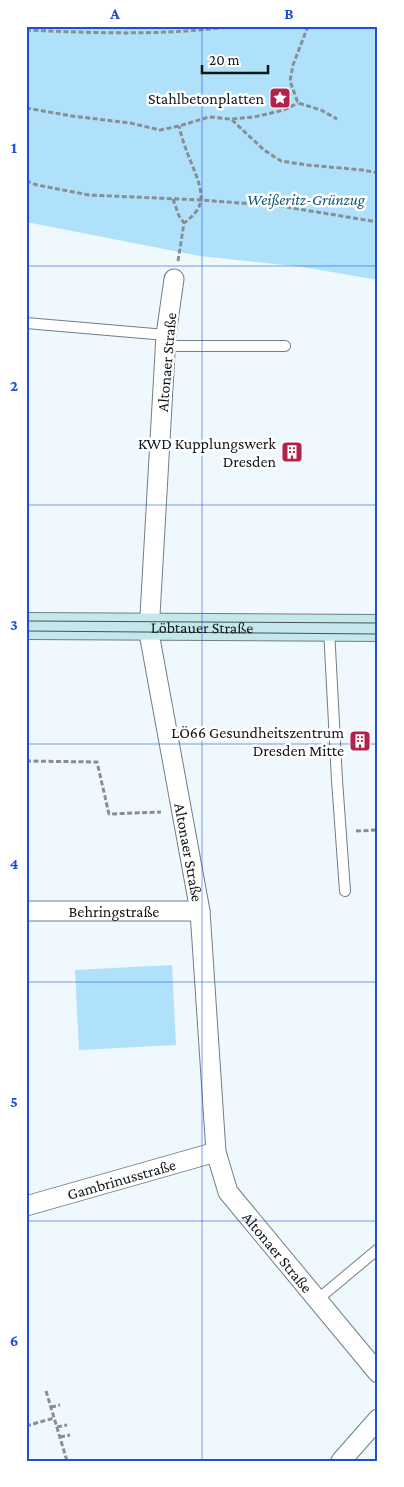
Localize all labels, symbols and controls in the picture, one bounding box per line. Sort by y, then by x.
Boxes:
text: A [109,5,120,22]
text: B [284,5,294,22]
scale bar [202,42,268,74]
text: 20 m [209,52,240,68]
place icon: Stahlbetonplatten [268,86,292,110]
place label: Stahlbetonplatten [148,90,264,108]
text: 1 [11,139,17,156]
park label: Weißeritz-Grünzug [247,191,366,209]
street label: Altonaer Straße [154,312,179,412]
text: 2 [10,377,18,394]
place label: KWD Kupplungswerk Dresden [138,435,276,470]
building icon: KWD Kupplungswerk Dresden [280,440,304,464]
text: 3 [10,616,18,633]
street label: Löbtauer Straße [151,619,253,636]
place label: LÖ66 Gesundheitszentrum Dresden Mitte [171,724,344,759]
building icon: LÖ66 Gesundheitszentrum Dresden Mitte [348,729,372,753]
street label: Altonaer Straße [171,802,206,903]
text: 4 [10,855,19,872]
street label: Behringstraße [69,903,159,921]
text: 5 [10,1093,18,1110]
street label: Gambrinusstraße [65,1156,178,1203]
street label: Altonaer Straße [239,1209,316,1296]
text: 6 [10,1332,18,1349]

